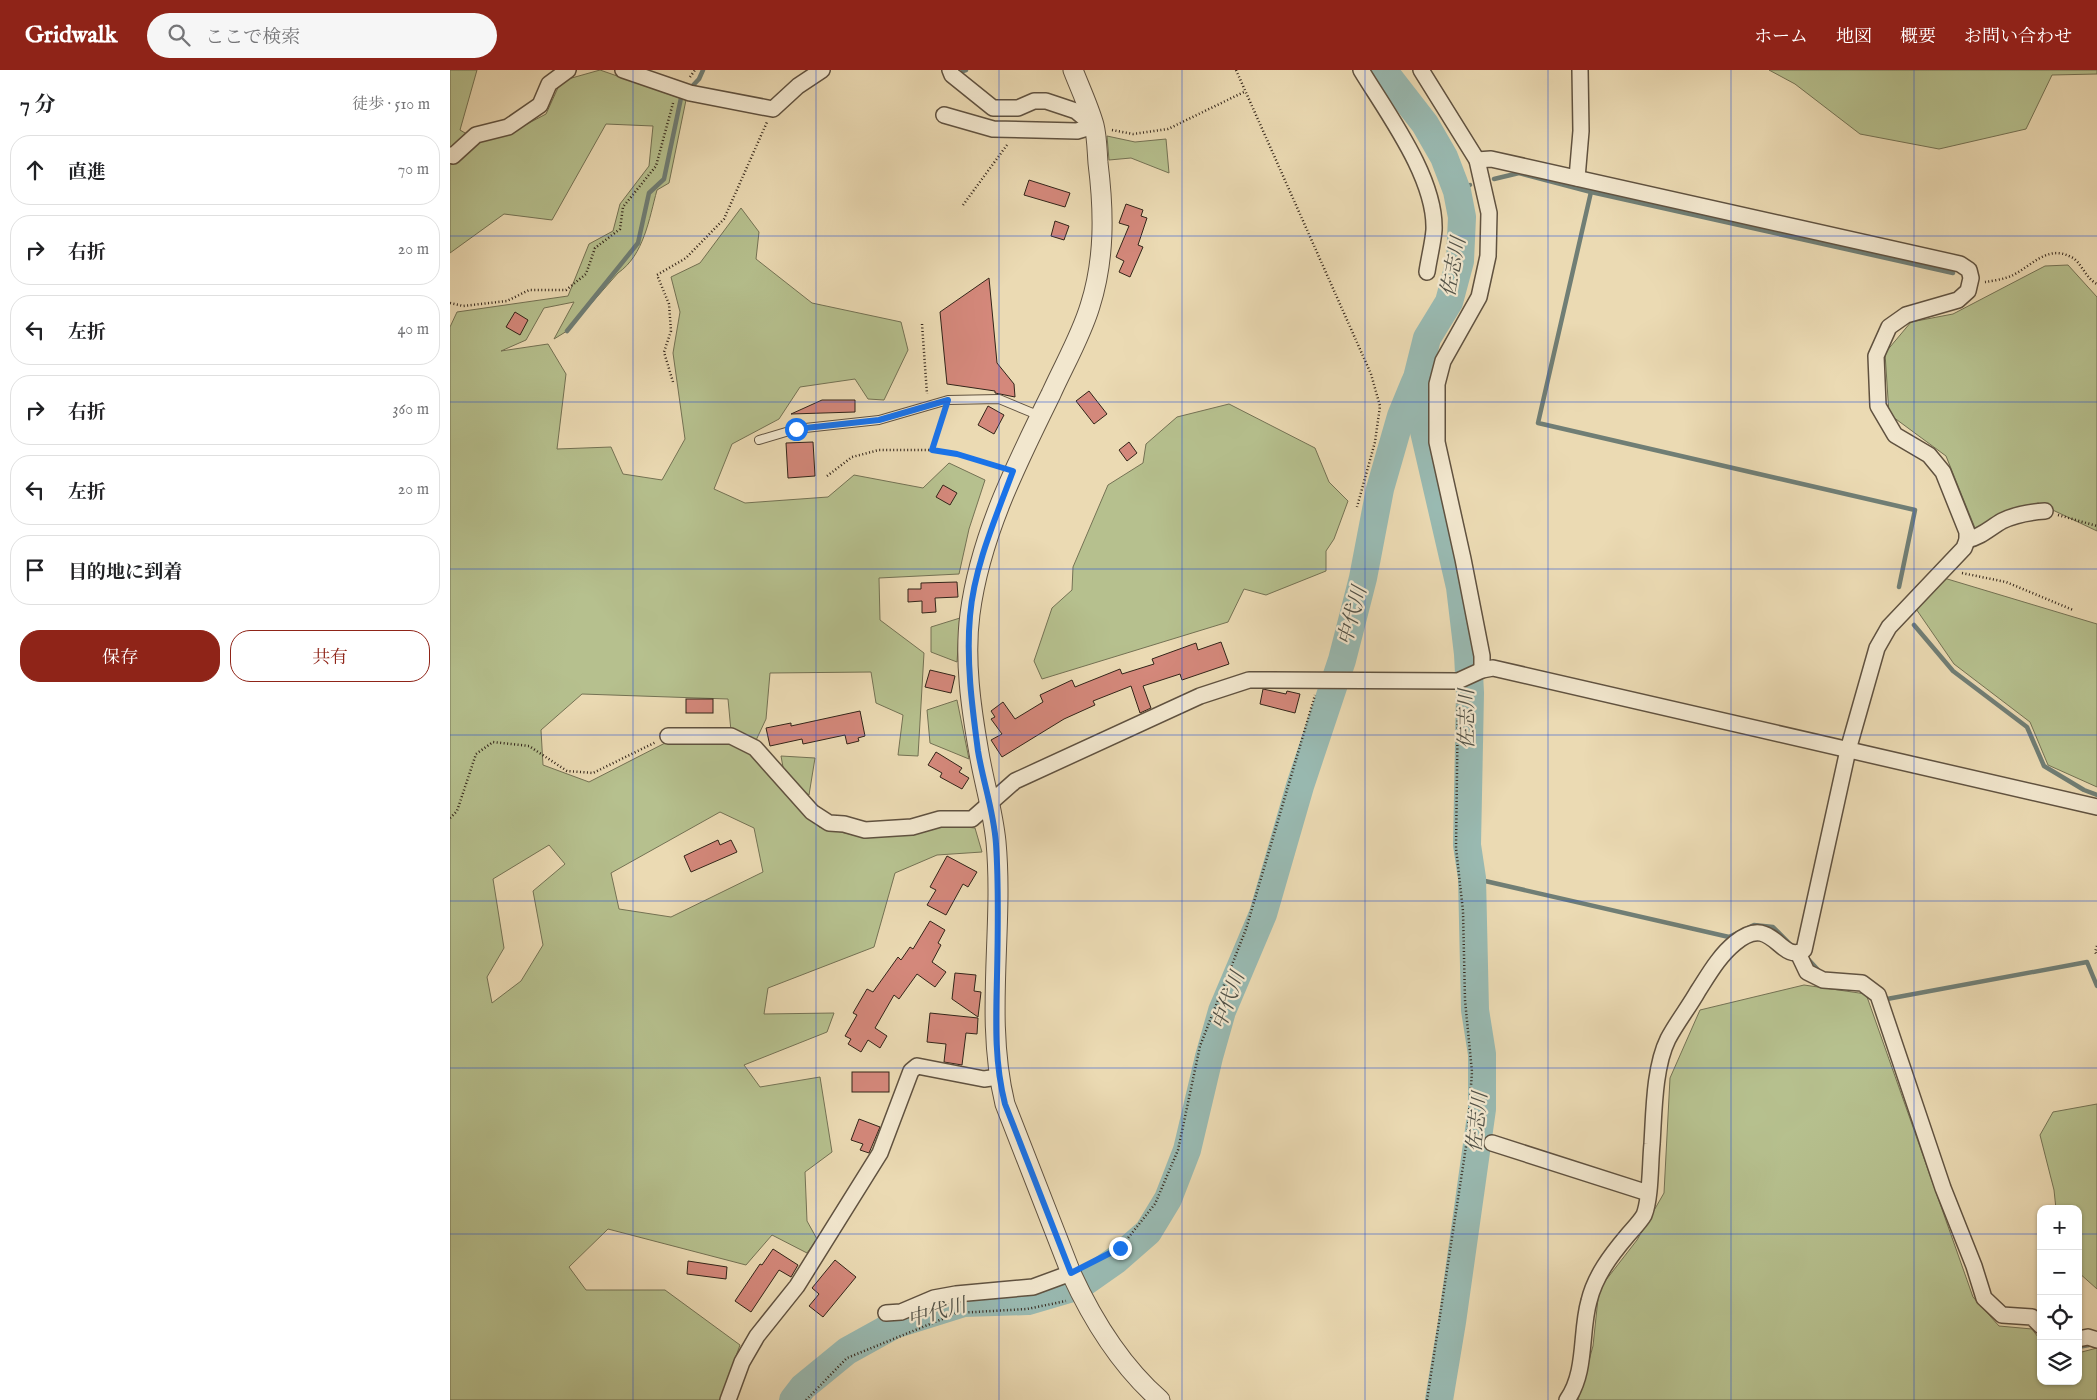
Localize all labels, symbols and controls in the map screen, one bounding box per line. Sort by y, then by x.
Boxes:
search box [147,13,497,58]
text: Gridwalk [25,20,117,51]
icon: search [165,21,193,49]
text: ここで検索 [205,26,300,50]
text: ホーム [1754,26,1808,49]
text: 地図 [1836,26,1872,49]
text: 概要 [1900,26,1936,49]
text: お問い合わせ [1964,26,2072,49]
text: 7 分 [20,92,55,119]
text: 徒歩 · 510 m [352,95,430,115]
icon: ahead [21,156,49,184]
text: 70 m [398,160,429,180]
text: 直進 [68,161,106,185]
water label: 佐志川 [1436,233,1472,299]
icon: right [21,236,49,264]
text: 20 m [398,240,429,260]
text: 右折 [68,241,106,265]
icon: left [21,316,49,344]
text: 40 m [397,320,429,340]
text: 左折 [68,321,106,345]
icon: right [21,396,49,424]
text: 360 m [393,400,429,420]
text: 右折 [68,401,106,425]
route start [785,418,808,441]
icon: left [21,476,49,504]
text: 20 m [398,480,429,500]
text: 左折 [68,481,106,505]
icon: arrive [21,556,49,584]
text: 目的地に到着 [68,561,182,585]
water label: 中代川 [1333,582,1373,648]
button: 保存 [20,630,220,682]
button: 共有 [230,630,430,682]
water label: 佐志川 [1455,687,1480,749]
water label: 中代川 [1207,967,1252,1033]
water label: 佐志川 [1462,1089,1494,1153]
map controls [2037,1205,2082,1385]
button: + [2037,1205,2082,1250]
route end [1109,1237,1132,1260]
button: − [2037,1250,2082,1295]
water label: 中代川 [905,1293,971,1333]
button: locate [2037,1295,2082,1340]
button: layers [2037,1340,2082,1385]

